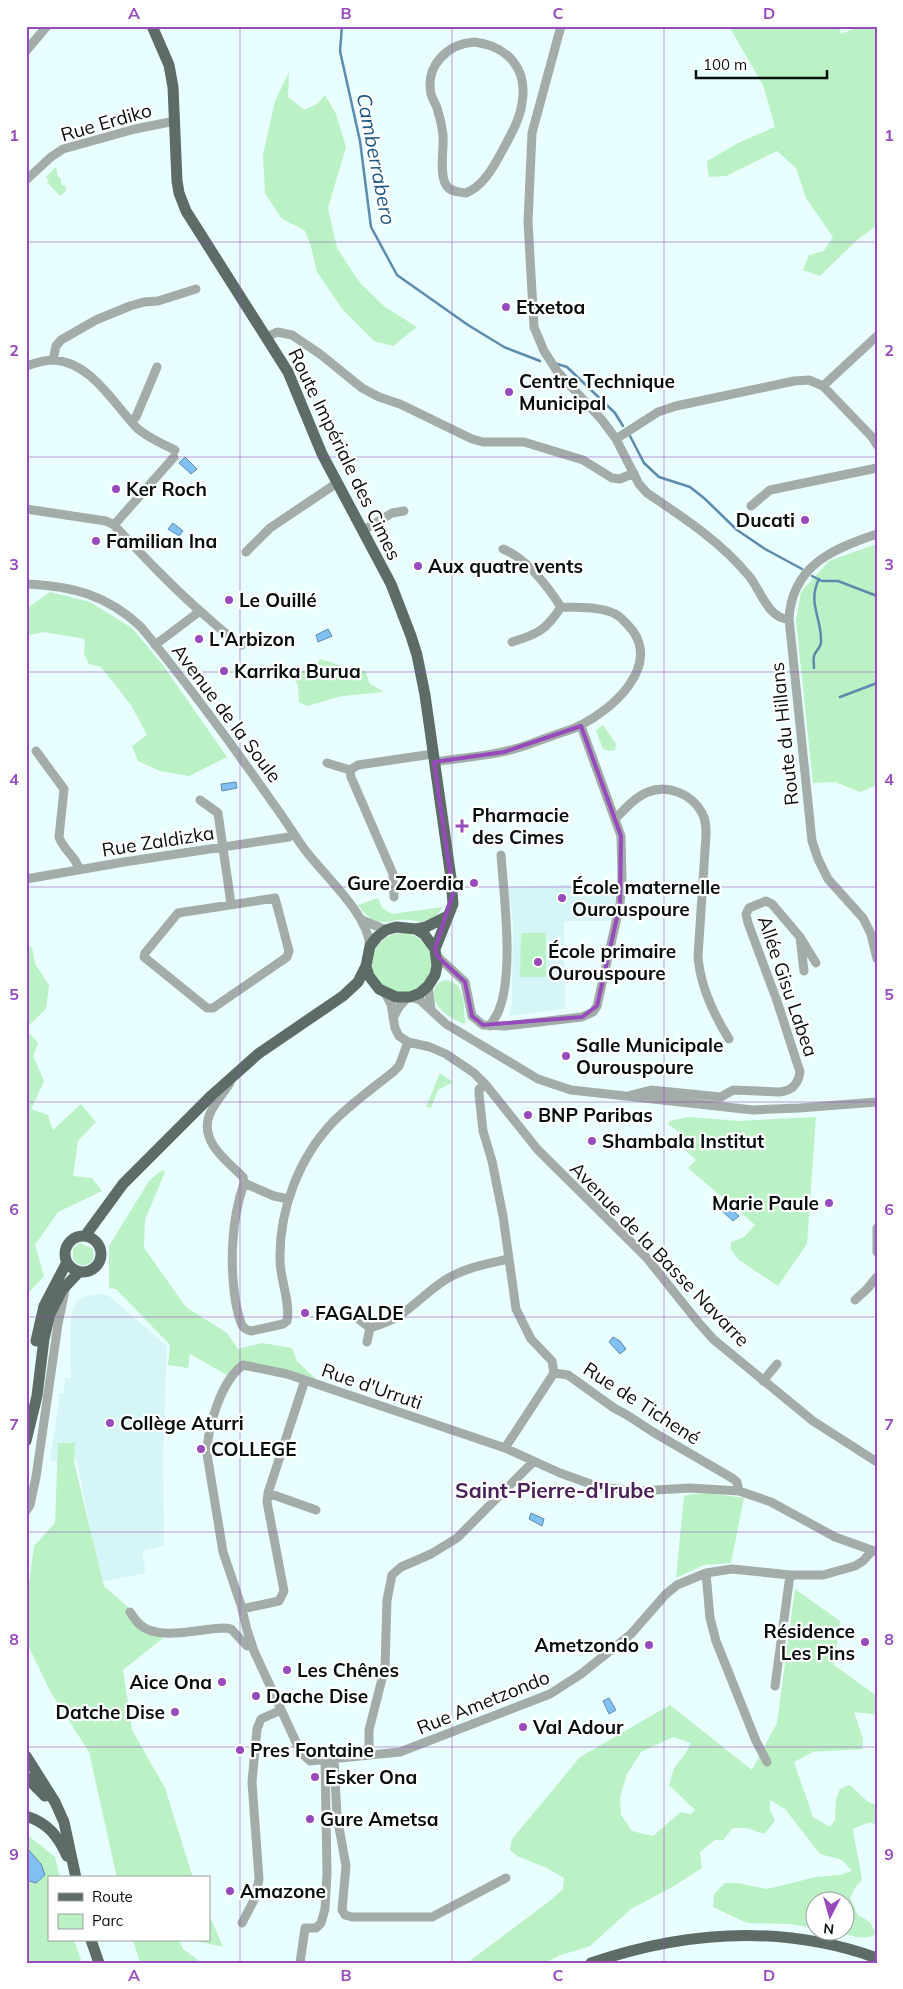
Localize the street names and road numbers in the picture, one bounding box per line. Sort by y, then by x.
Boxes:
street label: Rue Erdiko [58,98,154,146]
street label: Route Impériale des Cimes [283,344,407,564]
street label: Avenue de la Soule [167,639,287,787]
street label: Route du Hillans [765,661,803,807]
street label: Rue Zaldizka [100,820,216,862]
street label: Allée Gisu Labea [753,912,823,1060]
street label: Avenue de la Basse Navarre [565,1156,755,1352]
street label: Rue de Tichené [579,1356,705,1450]
street label: Rue d'Urruti [319,1358,425,1414]
street label: Rue Ametzondo [413,1664,553,1740]

